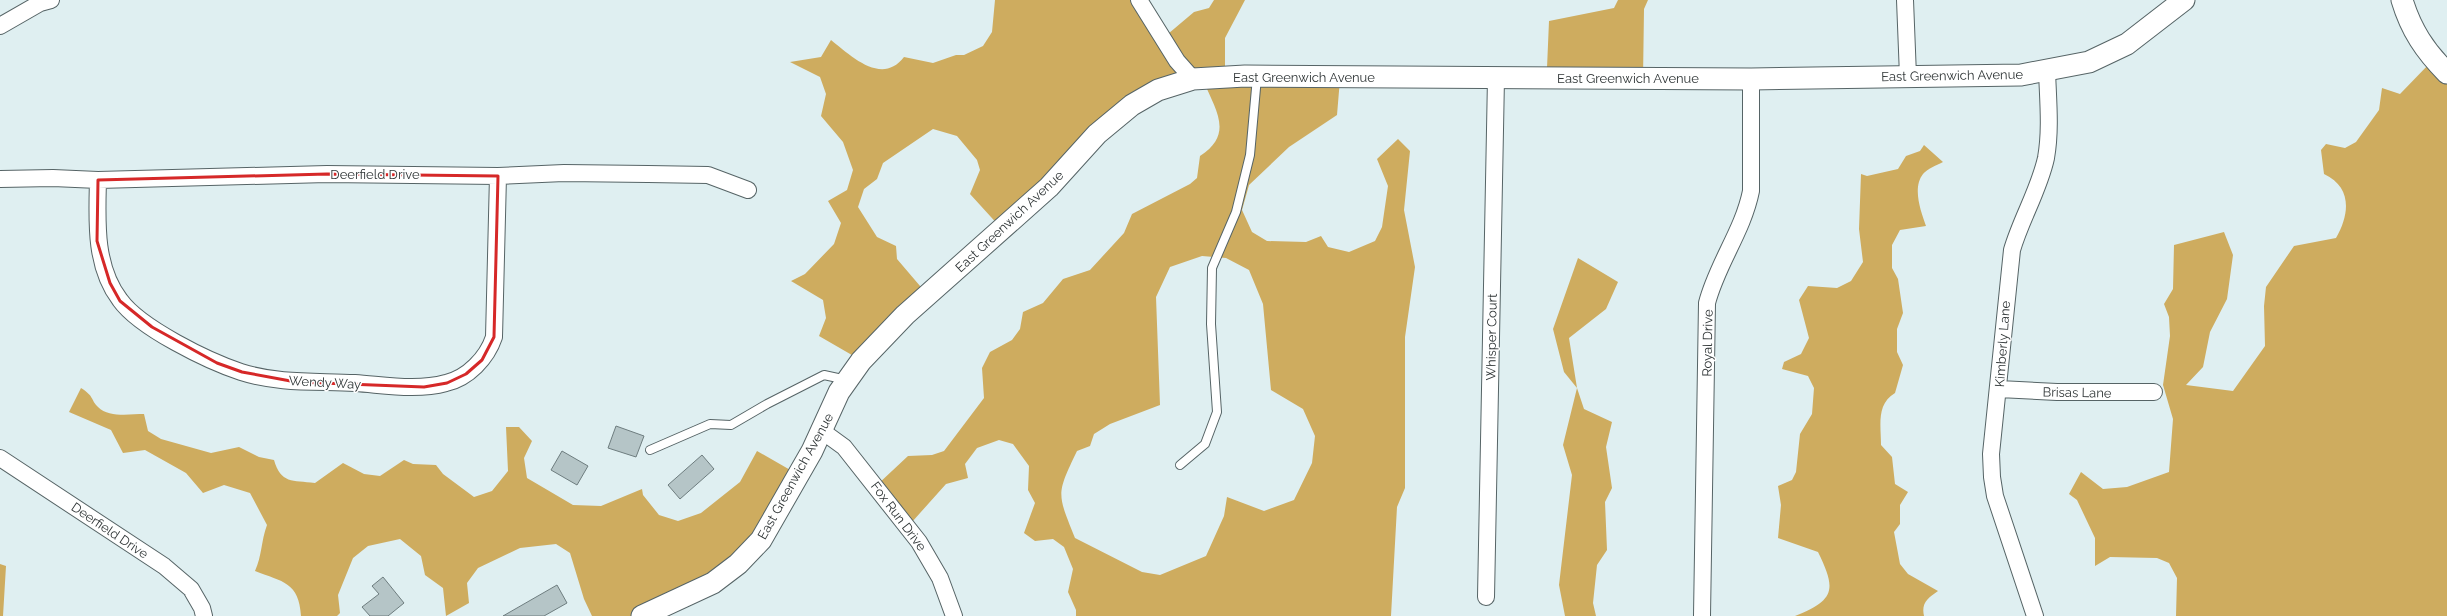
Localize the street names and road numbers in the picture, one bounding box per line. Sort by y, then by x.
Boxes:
street label: East Greenwich Avenue [1881,67,2023,84]
street label: East Greenwich Avenue [1233,70,1375,85]
street label: East Greenwich Avenue [1557,71,1699,86]
street label: Deerfield Drive [330,167,420,182]
street label: East Greenwich Avenue [952,167,1067,275]
street label: Whisper Court [1483,293,1500,381]
street label: Kimberly Lane [1992,300,2013,388]
street label: Royal Drive [1699,309,1716,377]
street label: Wendy Way [288,373,362,392]
street label: Brisas Lane [2042,384,2112,401]
street label: East Greenwich Avenue [754,410,837,542]
street label: Fox Run Drive [868,479,930,554]
street label: Deerfield Drive [69,499,151,562]

